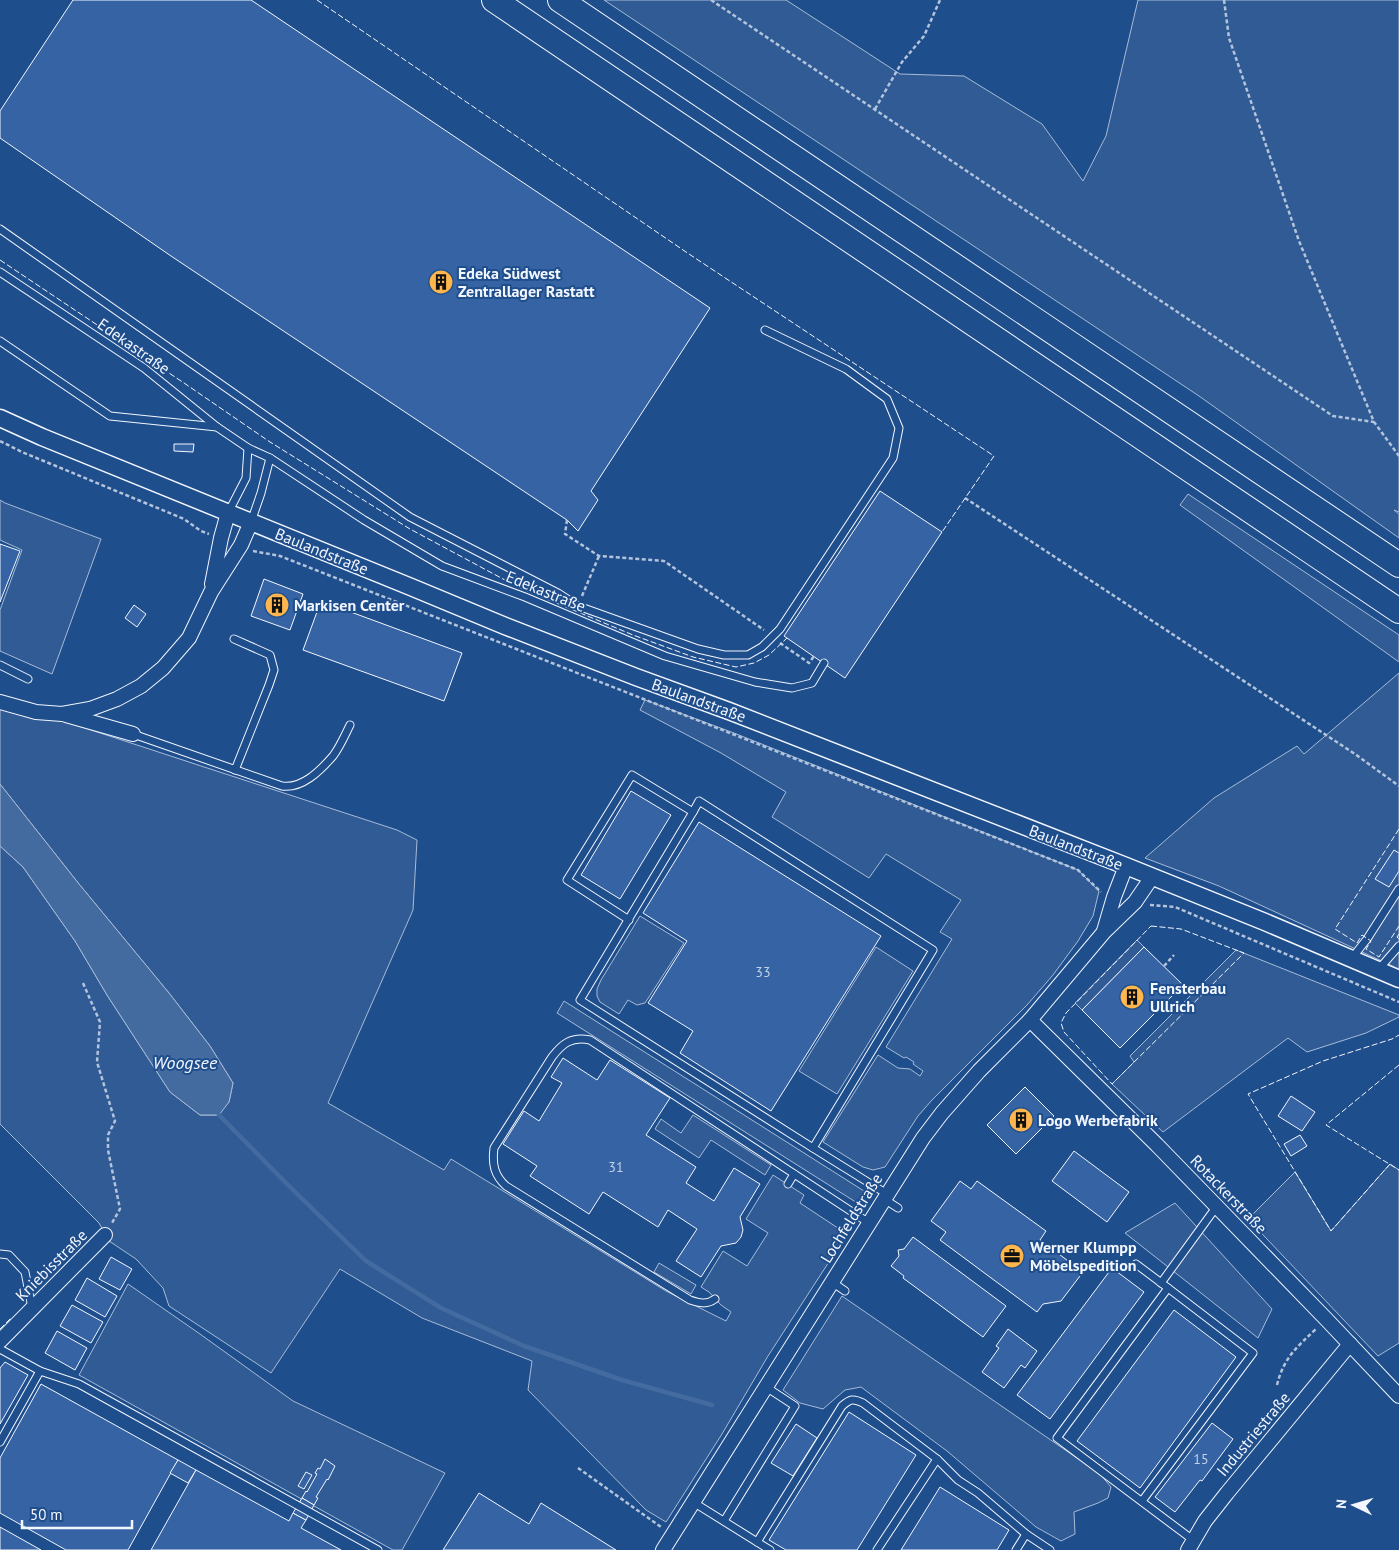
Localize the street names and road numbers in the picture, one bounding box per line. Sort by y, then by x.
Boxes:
street label: Edekastraße [94,314,174,378]
street label: Baulandstraße [272,523,372,579]
street label: Edekastraße [503,566,589,616]
street label: Baulandstraße [649,674,749,726]
street label: Baulandstraße [1026,820,1126,874]
street label: Rotackerstraße [1186,1150,1272,1238]
street label: Lochfeldstraße [816,1170,886,1266]
street label: Kniebisstraße [11,1225,91,1305]
street label: Industriestraße [1212,1388,1294,1480]

